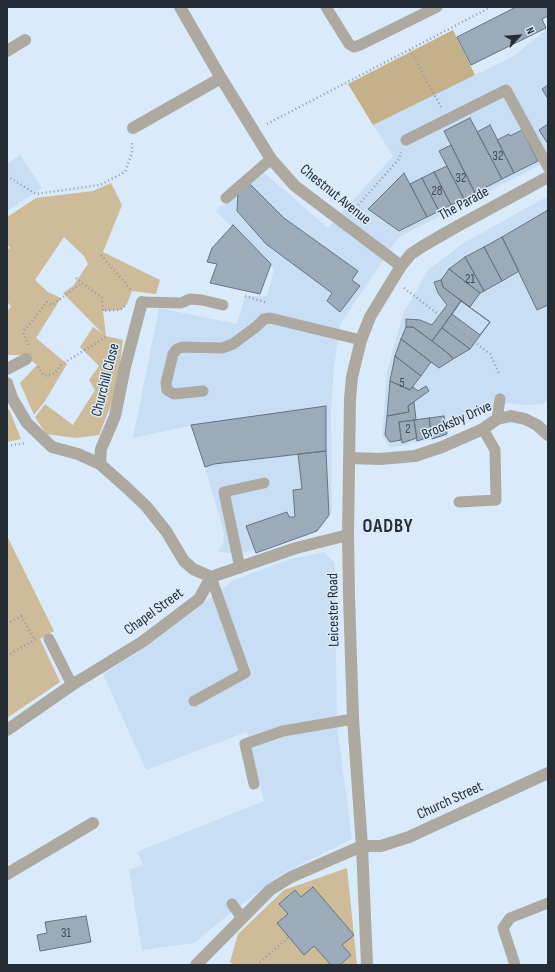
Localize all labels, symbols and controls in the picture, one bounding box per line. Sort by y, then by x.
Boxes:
north arrow [499,16,539,56]
text: N [523,25,537,36]
house number: 32 [493,149,503,165]
street label: Chestnut Avenue [296,161,374,229]
house number: 32 [456,171,466,187]
street label: The Parade [436,183,492,225]
house number: 28 [431,184,443,200]
house number: 21 [465,272,475,288]
street label: Churchill Close [88,341,124,419]
house number: 5 [399,376,405,392]
street label: Brooksby Drive [419,398,495,444]
house number: 2 [405,422,411,438]
district label: OADBY [362,516,414,538]
street label: Leicester Road [324,573,344,647]
street label: Chapel Street [121,585,187,639]
street label: Church Street [414,778,486,824]
house number: 31 [61,926,71,942]

